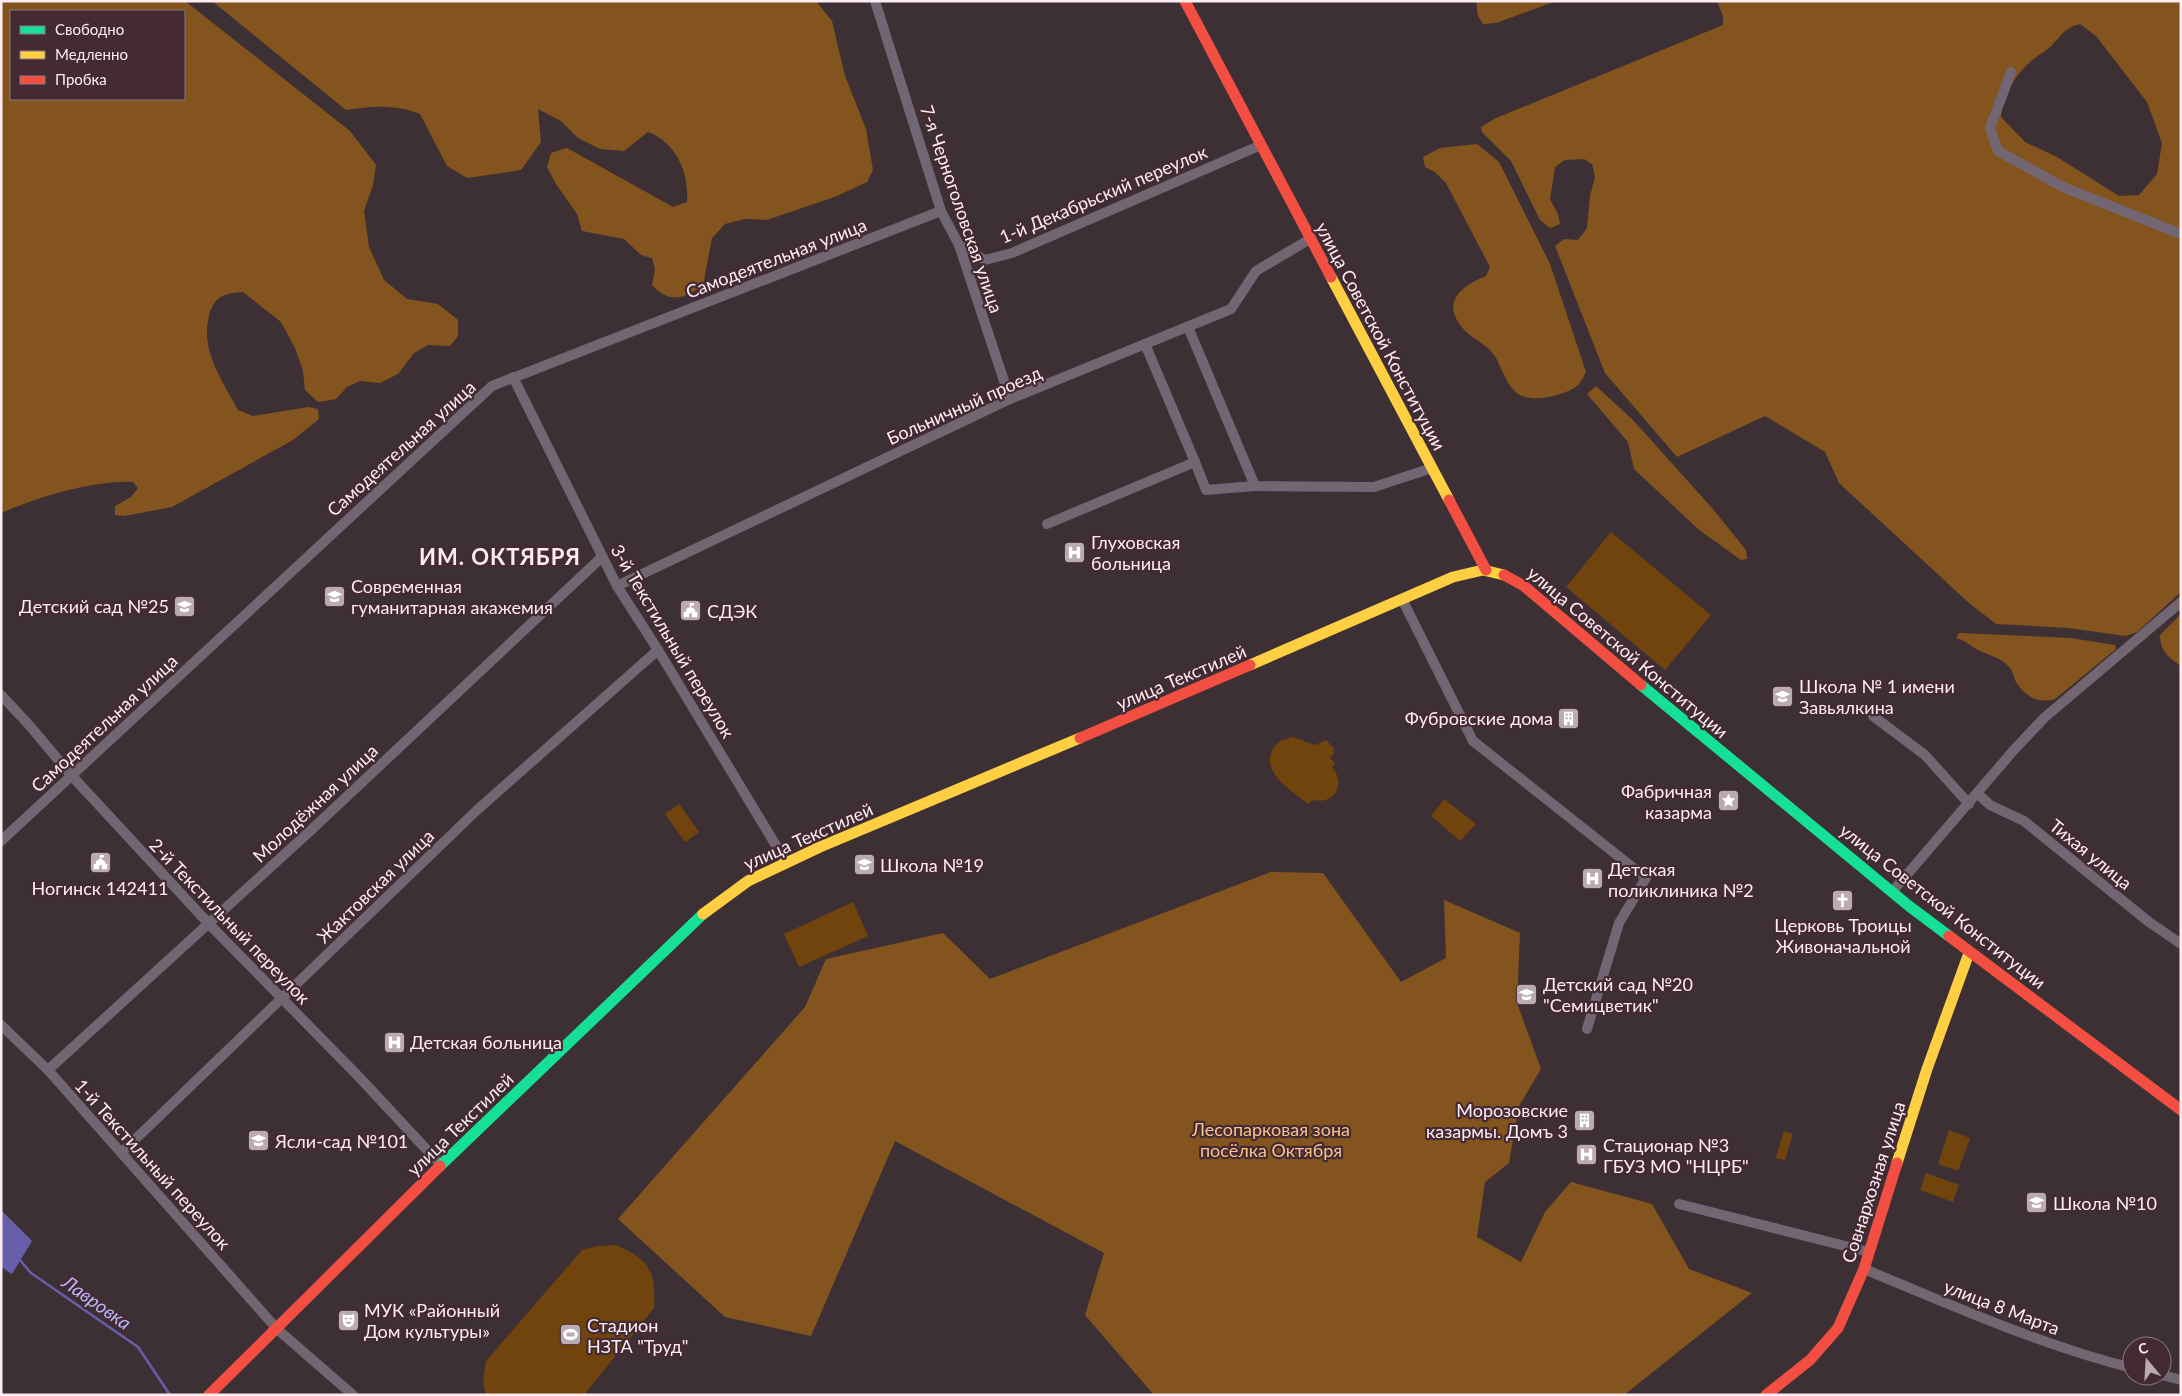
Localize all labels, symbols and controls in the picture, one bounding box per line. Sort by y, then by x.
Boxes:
legend [10,10,185,100]
text: Свободно [55,20,124,38]
text: Медленно [55,45,128,63]
text: Пробка [55,70,107,88]
street label: 7-я Черноголовская улица [916,102,1008,316]
street label: 1-й Декабрьский переулок [996,140,1211,248]
street label: Самодеятельная улица [682,213,870,303]
street label: улица Советской Конституции [1311,218,1451,454]
street label: Больничный проезд [883,361,1045,449]
street label: Самодеятельная улица [322,376,480,520]
place label: Глуховская больница [1091,531,1180,574]
street label: 3-й Текстильный переулок [606,540,740,742]
hospital icon: Глуховская больница [1063,540,1087,564]
district label: ИМ. ОКТЯБРЯ [419,543,581,570]
street label: улица Советской Конституции [1523,562,1733,742]
place label: Современная гуманитарная акажемия [351,575,553,618]
school or university icon: Современная гуманитарная акажемия [323,584,347,608]
school or university icon: Детский сад №25 [173,594,197,618]
place label: Детский сад №25 [19,595,169,617]
public building icon: СДЭК [679,599,703,623]
place label: СДЭК [707,600,757,622]
street label: улица Текстилей [1113,640,1249,714]
street label: Самодеятельная улица [26,649,182,797]
place label: Школа № 1 имени Завьялкина [1799,675,1955,718]
school or university icon: Школа № 1 имени Завьялкина [1771,684,1795,708]
building icon: Фубровские дома [1557,706,1581,730]
place label: Фубровские дома [1405,707,1553,729]
street label: Молодёжная улица [248,739,382,867]
place label: Фабричная казарма [1621,780,1712,823]
place icon: Фабричная казарма [1716,789,1740,813]
street label: улица Текстилей [740,798,876,874]
street label: Тихая улица [2045,814,2137,894]
street label: улица Советской Конституции [1836,819,2050,993]
street label: Жактовская улица [312,825,438,947]
street label: 2-й Текстильный переулок [145,834,315,1009]
public building icon: Ногинск 142411 [88,851,112,875]
school or university icon: Школа №19 [852,853,876,877]
place label: Школа №19 [880,854,984,876]
place label: Детская поликлиника №2 [1608,858,1754,901]
hospital icon: Детская поликлиника №2 [1580,867,1604,891]
place label: Ногинск 142411 [32,877,168,899]
church icon: Церковь Троицы Живоначальной [1831,888,1855,912]
place label: Церковь Троицы Живоначальной [1774,914,1912,957]
place label: Детский сад №20 "Семицветик" [1543,973,1693,1016]
school or university icon: Детский сад №20 "Семицветик" [1515,982,1539,1006]
hospital icon: Детская больница [382,1030,406,1054]
place label: Детская больница [410,1031,562,1053]
street label: улица Текстилей [402,1068,518,1180]
street label: 1-й Текстильный переулок [71,1074,236,1254]
place label: Морозовские казармы. Домъ 3 [1426,1099,1568,1142]
street label: Совнархозная улица [1837,1099,1909,1265]
building icon: Морозовские казармы. Домъ 3 [1572,1108,1596,1132]
park label: Лесопарковая зона посёлка Октября [1191,1118,1350,1161]
school or university icon: Ясли-сад №101 [247,1129,271,1153]
place label: Ясли-сад №101 [274,1130,408,1152]
place label: Стационар №3 ГБУЗ МО "НЦРБ" [1603,1134,1749,1177]
hospital icon: Стационар №3 ГБУЗ МО "НЦРБ" [1575,1143,1599,1167]
school or university icon: Школа №10 [2025,1191,2049,1215]
place label: Школа №10 [2053,1192,2157,1214]
water label: Лавровка [57,1269,136,1334]
street label: улица 8 Марта [1941,1275,2063,1339]
place label: МУК «Районный Дом культуры» [364,1299,500,1342]
theatre icon: МУК «Районный Дом культуры» [336,1308,360,1332]
place label: Стадион НЗТА "Труд" [587,1314,688,1357]
sports icon: Стадион НЗТА "Труд" [559,1323,583,1347]
north arrow [2122,1336,2172,1386]
text: С [2136,1338,2151,1358]

